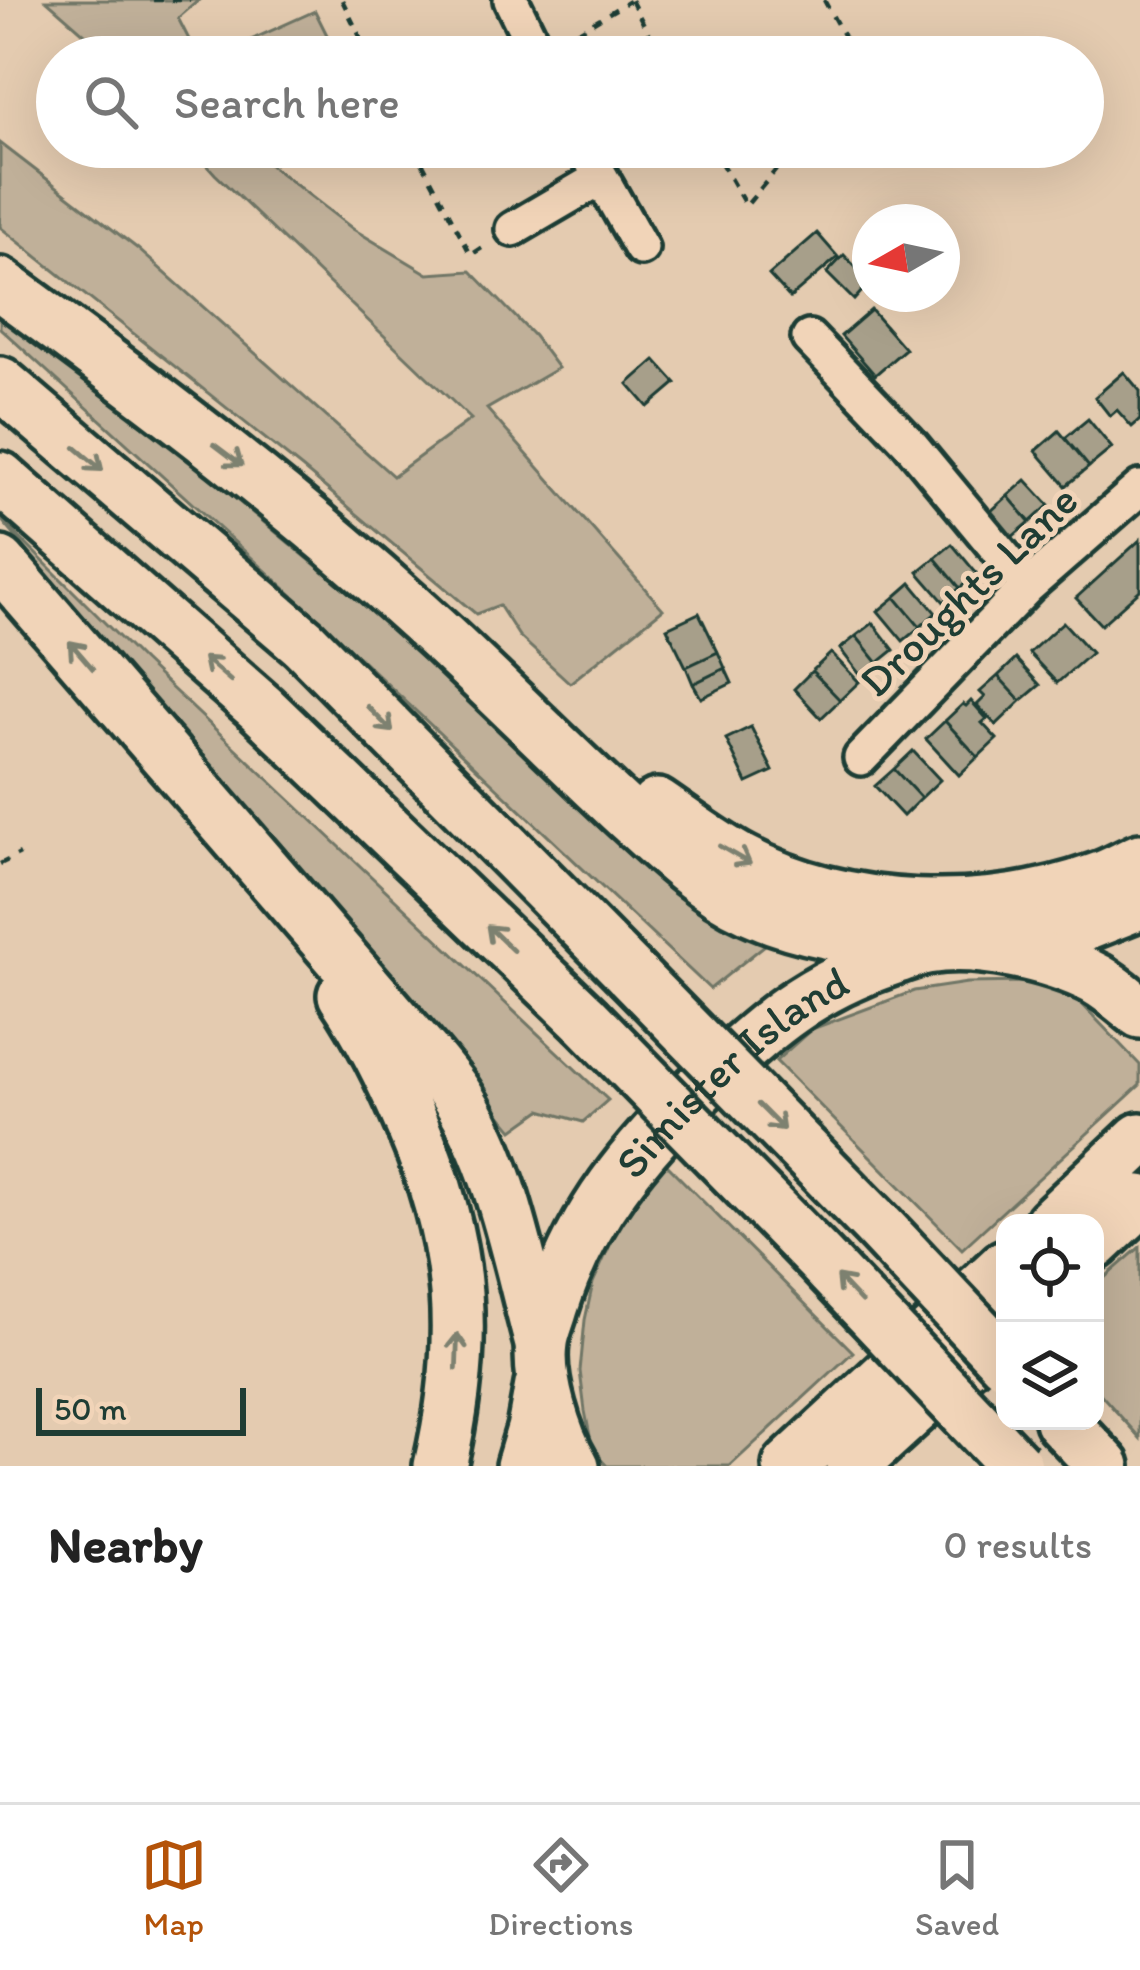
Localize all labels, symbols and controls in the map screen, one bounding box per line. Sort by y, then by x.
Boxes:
search box [36,36,1104,168]
icon: search [78,69,144,135]
text: Search here [174,75,400,129]
north arrow [852,204,960,312]
one-way arrow [211,442,243,468]
one-way arrow [73,445,104,473]
street label: Droughts Lane [848,473,1088,707]
one-way arrow [67,640,95,671]
one-way arrow [203,656,233,683]
one-way arrow [365,704,393,733]
one-way arrow [717,844,752,868]
one-way arrow [486,924,515,952]
street label: Simister Island [603,954,857,1188]
one-way arrow [756,1102,785,1131]
map controls [996,1214,1104,1430]
button: locate [996,1214,1104,1322]
one-way arrow [835,1275,863,1305]
button: layers [996,1322,1104,1430]
one-way arrow [446,1332,469,1371]
scale bar [36,1382,246,1435]
text: 50 m [54,1389,127,1428]
text: Nearby [48,1514,203,1575]
text: 0 results [943,1521,1092,1568]
tab: Map [141,1832,207,1943]
tab: Directions [488,1832,633,1943]
tab: Saved [915,1832,999,1943]

